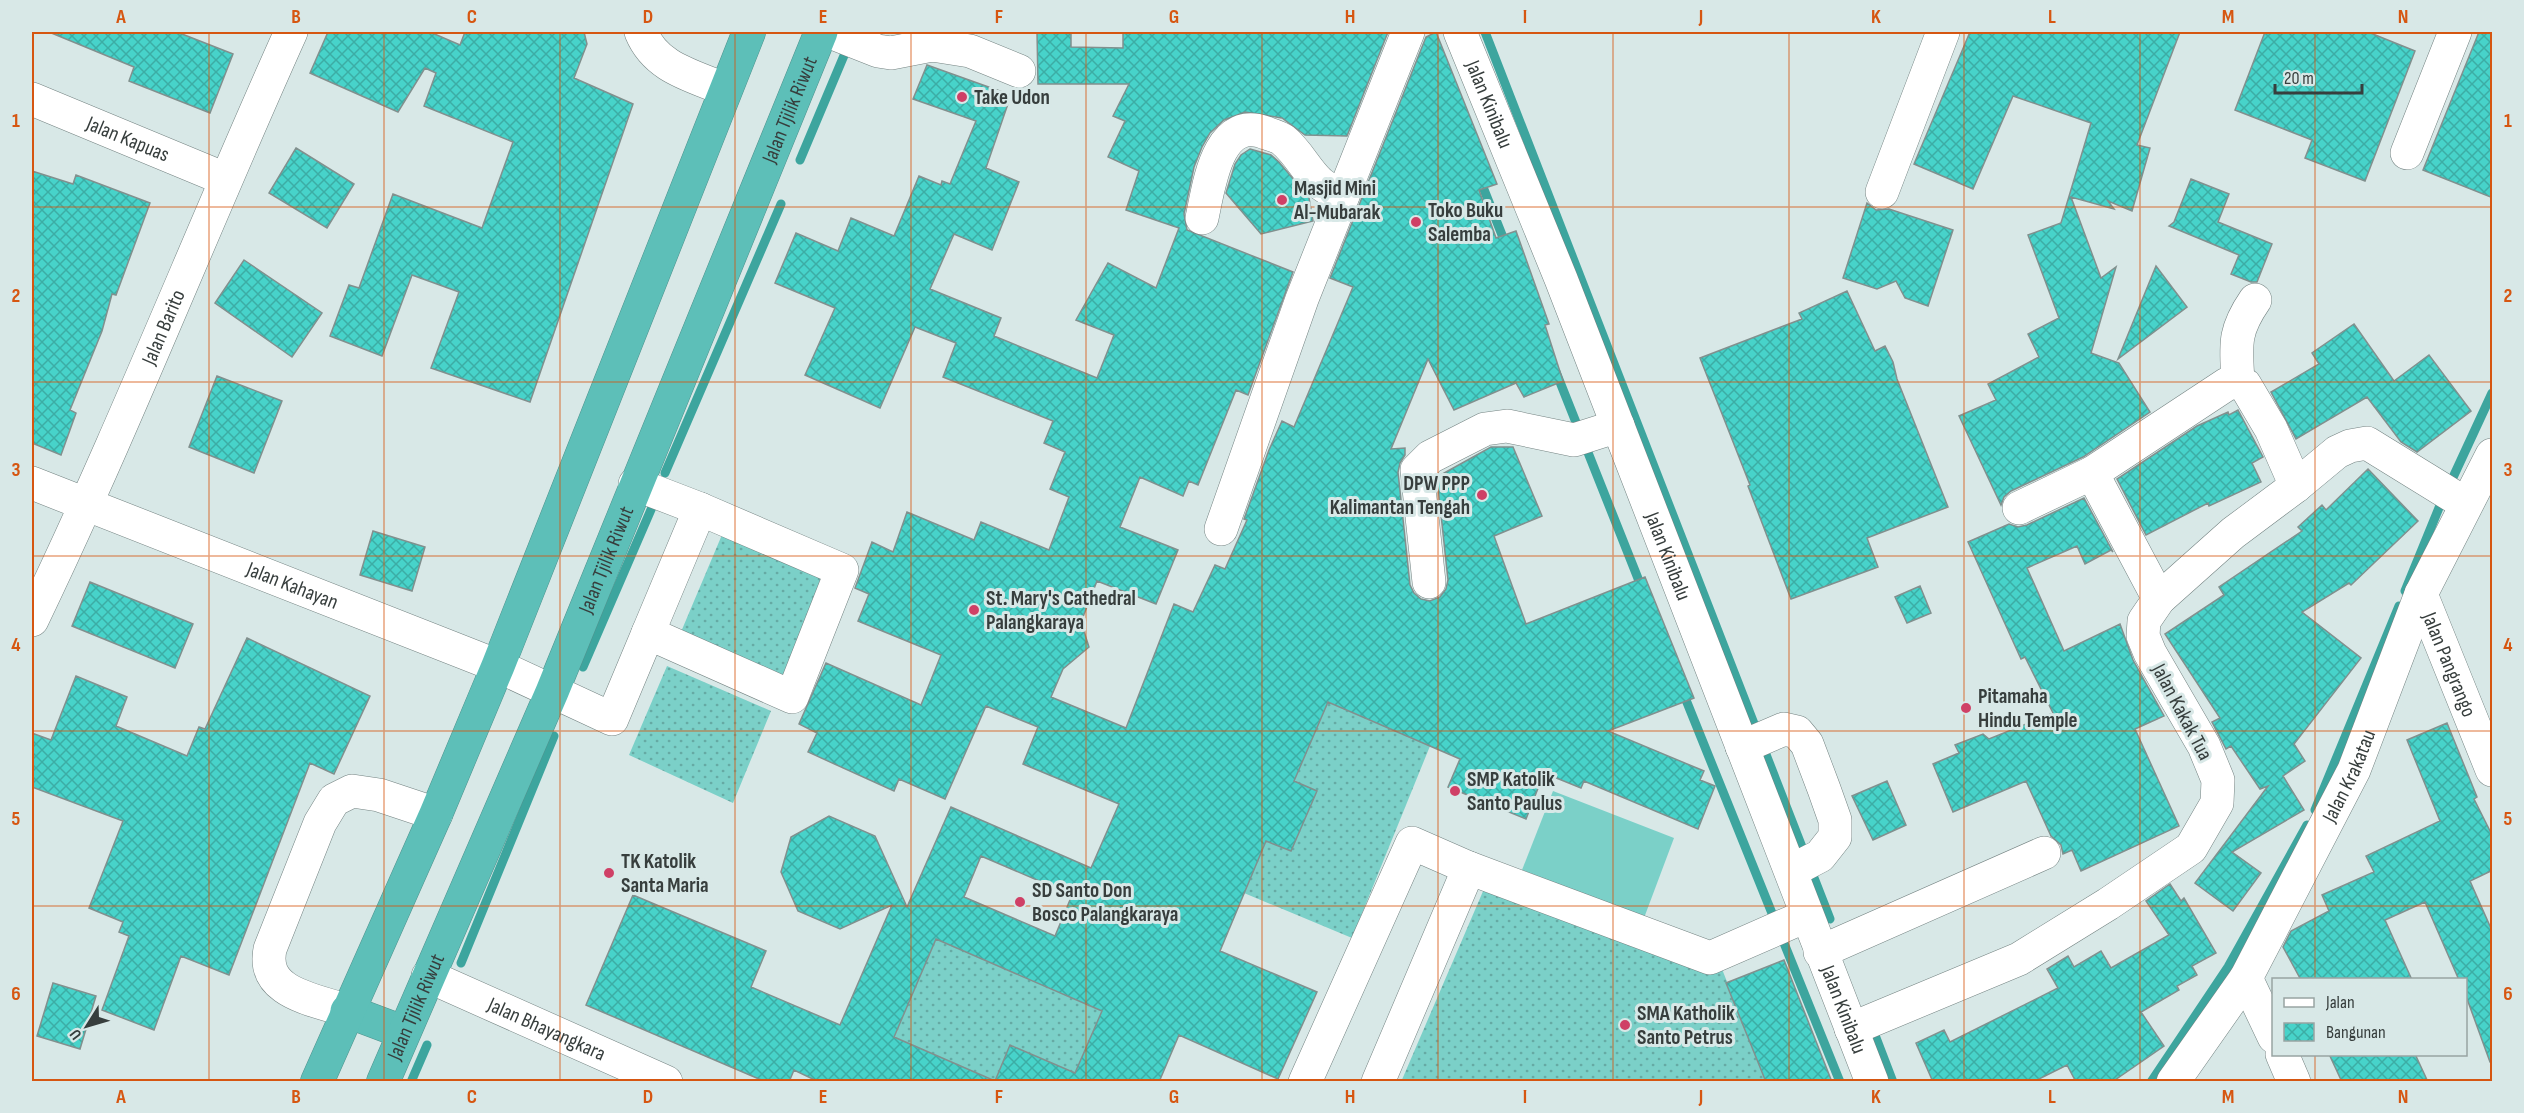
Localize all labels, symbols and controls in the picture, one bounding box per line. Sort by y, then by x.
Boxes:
text: A [115,5,126,29]
text: B [291,5,301,29]
text: C [467,5,477,29]
text: D [643,5,653,29]
text: E [819,5,827,29]
text: F [995,5,1003,29]
text: G [1169,5,1179,29]
text: H [1345,5,1355,29]
text: I [1523,5,1527,29]
text: J [1698,5,1703,29]
text: K [1871,5,1881,29]
text: L [2048,5,2056,29]
text: M [2222,5,2234,29]
text: N [2398,5,2408,29]
street label: Jalan Tjilik Riwut [756,52,822,168]
street label: Jalan Kinibalu [1460,56,1519,152]
scale bar [2275,57,2362,95]
text: 20 m [2284,68,2314,89]
place label: Take Udon [974,85,1050,110]
marker: Take Udon [955,90,969,104]
text: 1 [12,109,20,133]
text: 1 [2504,109,2512,133]
street label: Jalan Kapuas [82,110,173,167]
place label: Masjid Mini Al-Mubarak [1293,176,1380,225]
marker: Masjid Mini Al-Mubarak [1275,193,1289,207]
place label: Toko Buku Salemba [1428,198,1503,247]
marker: Toko Buku Salemba [1409,215,1423,229]
text: 2 [12,284,20,308]
text: 2 [2504,284,2512,308]
street label: Jalan Barito [136,286,190,369]
text: 3 [12,458,21,482]
text: 3 [2504,458,2513,482]
place label: DPW PPP Kalimantan Tengah [1330,471,1470,520]
marker: DPW PPP Kalimantan Tengah [1475,488,1489,502]
street label: Jalan Tjilik Riwut [573,502,639,618]
street label: Jalan Kinibalu [1640,507,1697,604]
street label: Jalan Kahayan [242,556,342,615]
place label: St. Mary's Cathedral Palangkaraya [986,586,1136,635]
marker: St. Mary's Cathedral Palangkaraya [967,603,981,617]
street label: Jalan Pangrango [2417,608,2482,720]
text: 4 [11,633,21,657]
text: 4 [2503,633,2513,657]
street label: Jalan Kakak Tua [2146,659,2218,764]
place label: Pitamaha Hindu Temple [1978,684,2078,733]
marker: Pitamaha Hindu Temple [1959,701,1973,715]
street label: Jalan Krakatau [2316,726,2381,827]
place label: SMP Katolik Santo Paulus [1467,767,1562,816]
marker: SMP Katolik Santo Paulus [1448,784,1462,798]
text: 5 [12,807,21,831]
text: 5 [2504,807,2513,831]
place label: TK Katolik Santa Maria [621,849,709,898]
marker: TK Katolik Santa Maria [602,866,616,880]
place label: SD Santo Don Bosco Palangkaraya [1032,878,1178,927]
marker: SD Santo Don Bosco Palangkaraya [1013,895,1027,909]
street label: Jalan Tjilik Riwut [381,950,450,1065]
street label: Jalan Kinibalu [1815,961,1872,1057]
legend [2272,978,2467,1056]
text: 6 [11,982,21,1006]
text: 6 [2503,982,2513,1006]
street label: Jalan Bhayangkara [483,991,610,1066]
text: Jalan [2325,992,2355,1013]
north arrow [57,996,117,1056]
place label: SMA Katholik Santo Petrus [1637,1001,1735,1050]
marker: SMA Katholik Santo Petrus [1618,1018,1632,1032]
text: Bangunan [2326,1022,2386,1043]
text: U [66,1025,86,1043]
text: A [115,1085,126,1109]
text: B [291,1085,301,1109]
text: C [467,1085,477,1109]
text: D [643,1085,653,1109]
text: E [819,1085,827,1109]
text: F [995,1085,1003,1109]
text: G [1169,1085,1179,1109]
text: H [1345,1085,1355,1109]
text: I [1523,1085,1527,1109]
text: J [1698,1085,1703,1109]
text: K [1871,1085,1881,1109]
text: L [2048,1085,2056,1109]
text: M [2222,1085,2234,1109]
text: N [2398,1085,2408,1109]

